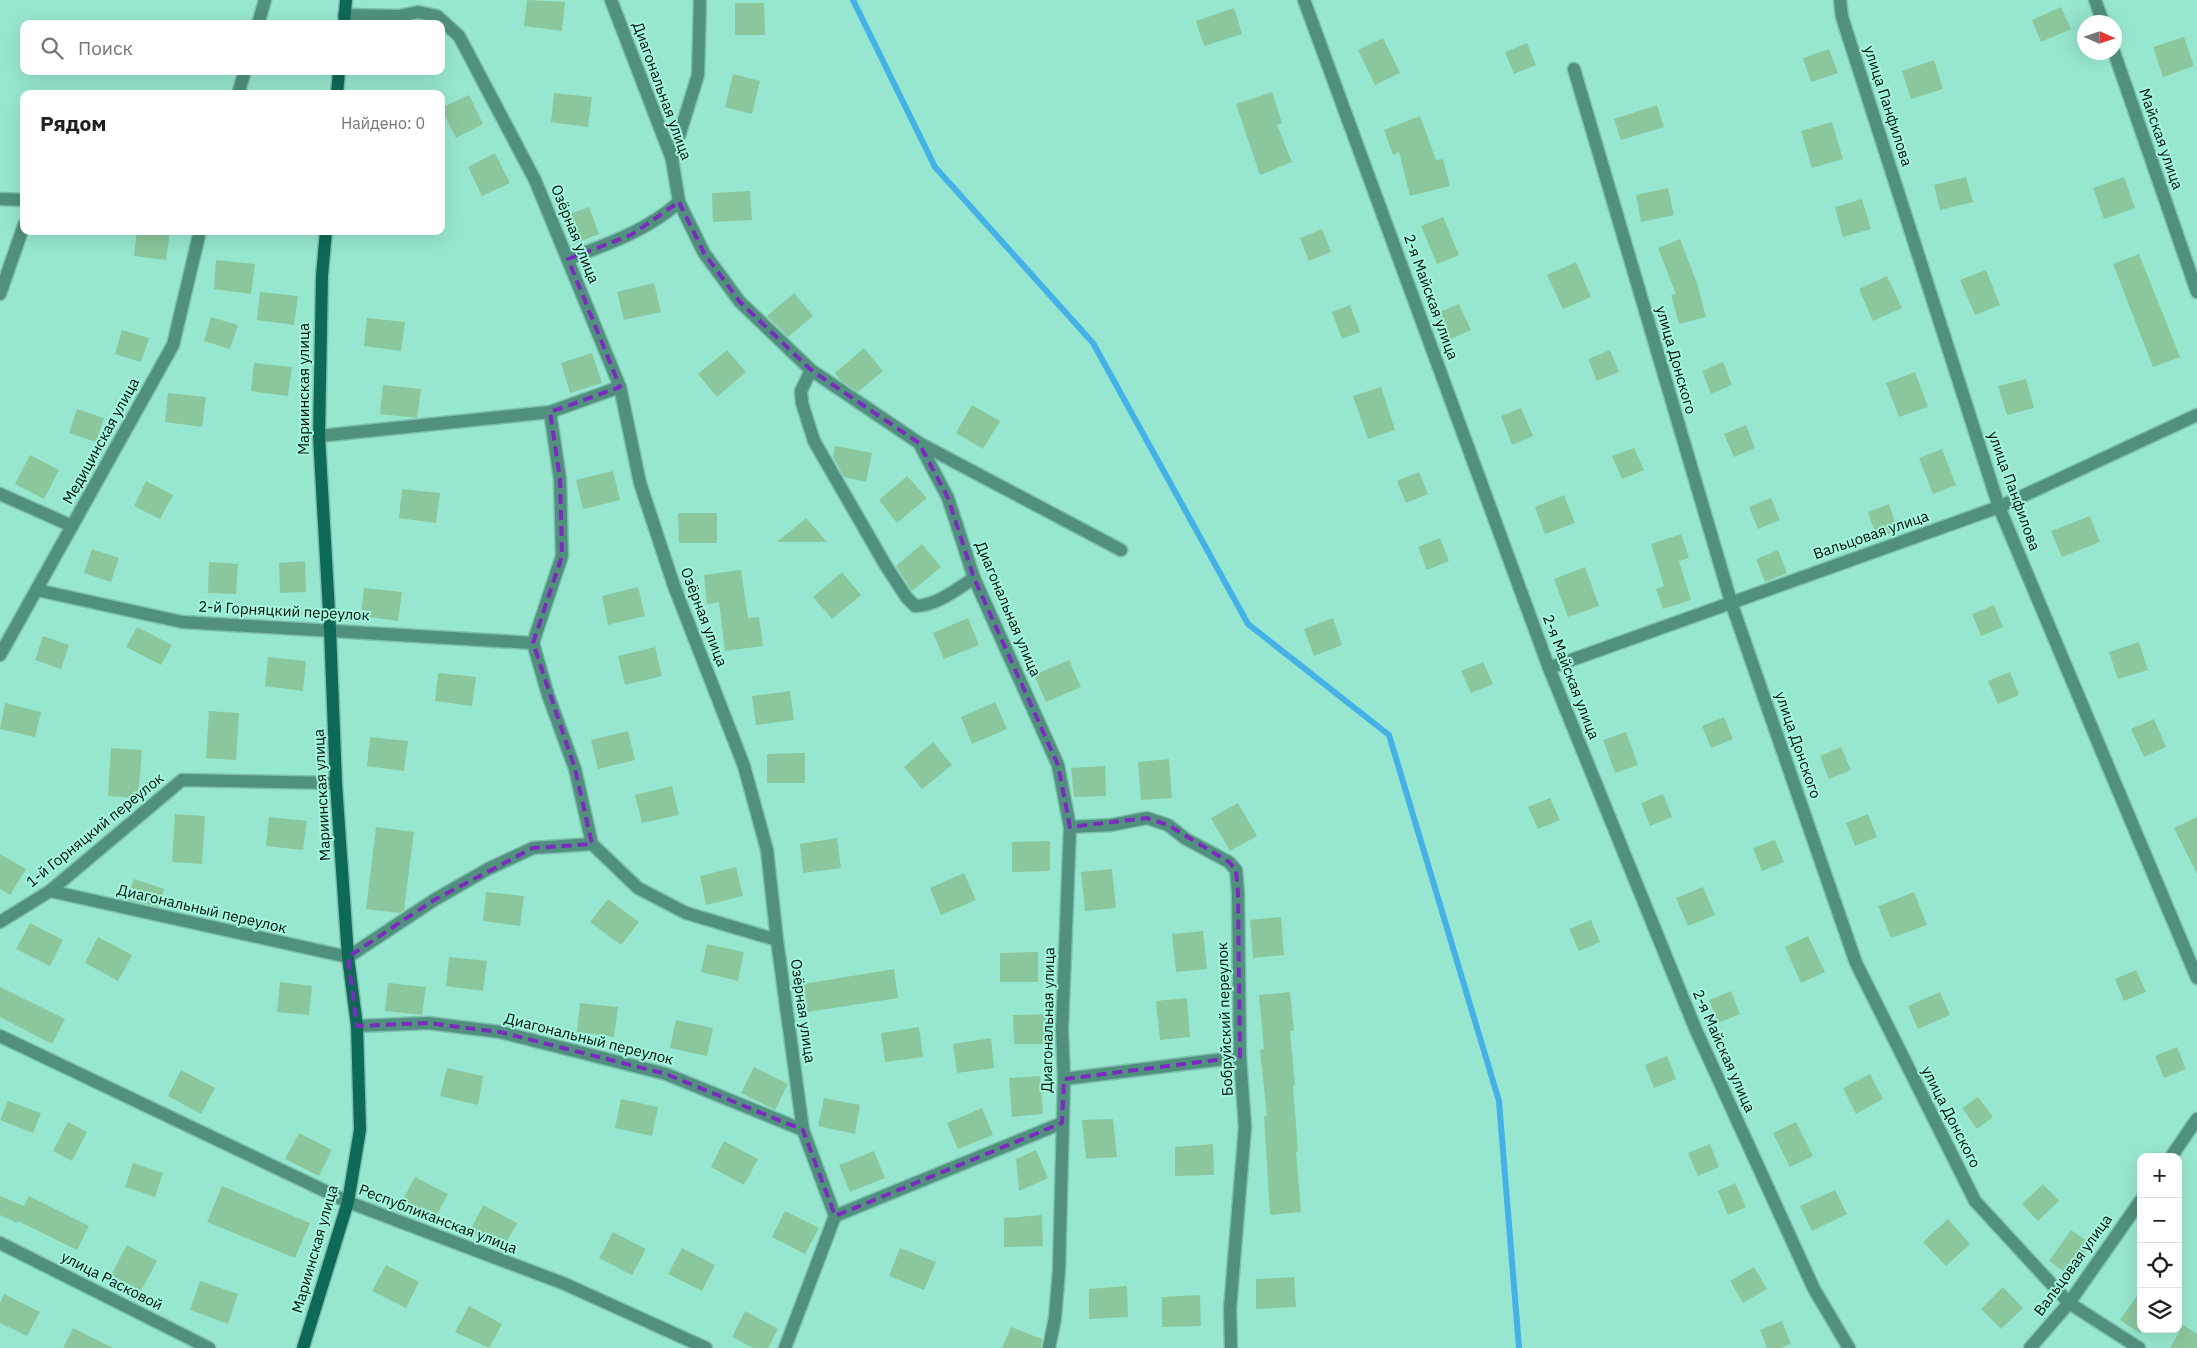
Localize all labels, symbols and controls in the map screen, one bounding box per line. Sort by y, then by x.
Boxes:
north arrow [2077,15,2122,60]
street label: Диагональная улица [629,19,696,162]
search box [20,20,445,75]
icon: search [38,34,66,62]
text: Поиск [78,36,133,60]
street label: улица Панфилова [1860,43,1917,168]
street label: Майская улица [2135,86,2188,192]
text: Рядом [40,109,107,137]
text: Найдено: 0 [341,113,425,133]
street label: Озёрная улица [547,182,604,286]
street label: 2-я Майская улица [1400,231,1463,362]
street label: улица Донского [1652,304,1701,416]
street label: Мариинская улица [294,323,313,455]
street label: Медицинская улица [58,374,143,507]
street label: улица Панфилова [1984,429,2045,553]
street label: Вальцовая улица [1811,506,1931,563]
street label: Диагональная улица [971,538,1046,680]
street label: Озёрная улица [677,564,732,669]
street label: 2-й Горняцкий переулок [198,597,370,624]
street label: 2-я Майская улица [1539,612,1604,742]
street label: улица Донского [1771,689,1826,801]
street label: Мариинская улица [309,729,334,861]
street label: 1-й Горняцкий переулок [22,768,167,891]
street label: Диагональный переулок [115,880,289,937]
street label: Бобруйский переулок [1212,942,1237,1097]
street label: Диагональная улица [1037,947,1058,1093]
street label: Озёрная улица [787,958,820,1064]
street label: 2-я Майская улица [1689,986,1760,1115]
street label: Диагональный переулок [503,1008,676,1069]
street label: улица Донского [1918,1063,1985,1171]
map controls [2137,1153,2182,1333]
button: + [2137,1153,2182,1198]
street label: Республиканская улица [356,1180,520,1258]
street label: Мариинская улица [287,1183,342,1315]
button: − [2137,1198,2182,1243]
street label: Вальцовая улица [2029,1210,2116,1319]
button: locate [2137,1243,2182,1288]
street label: улица Расковой [58,1247,166,1314]
button: layers [2137,1288,2182,1333]

